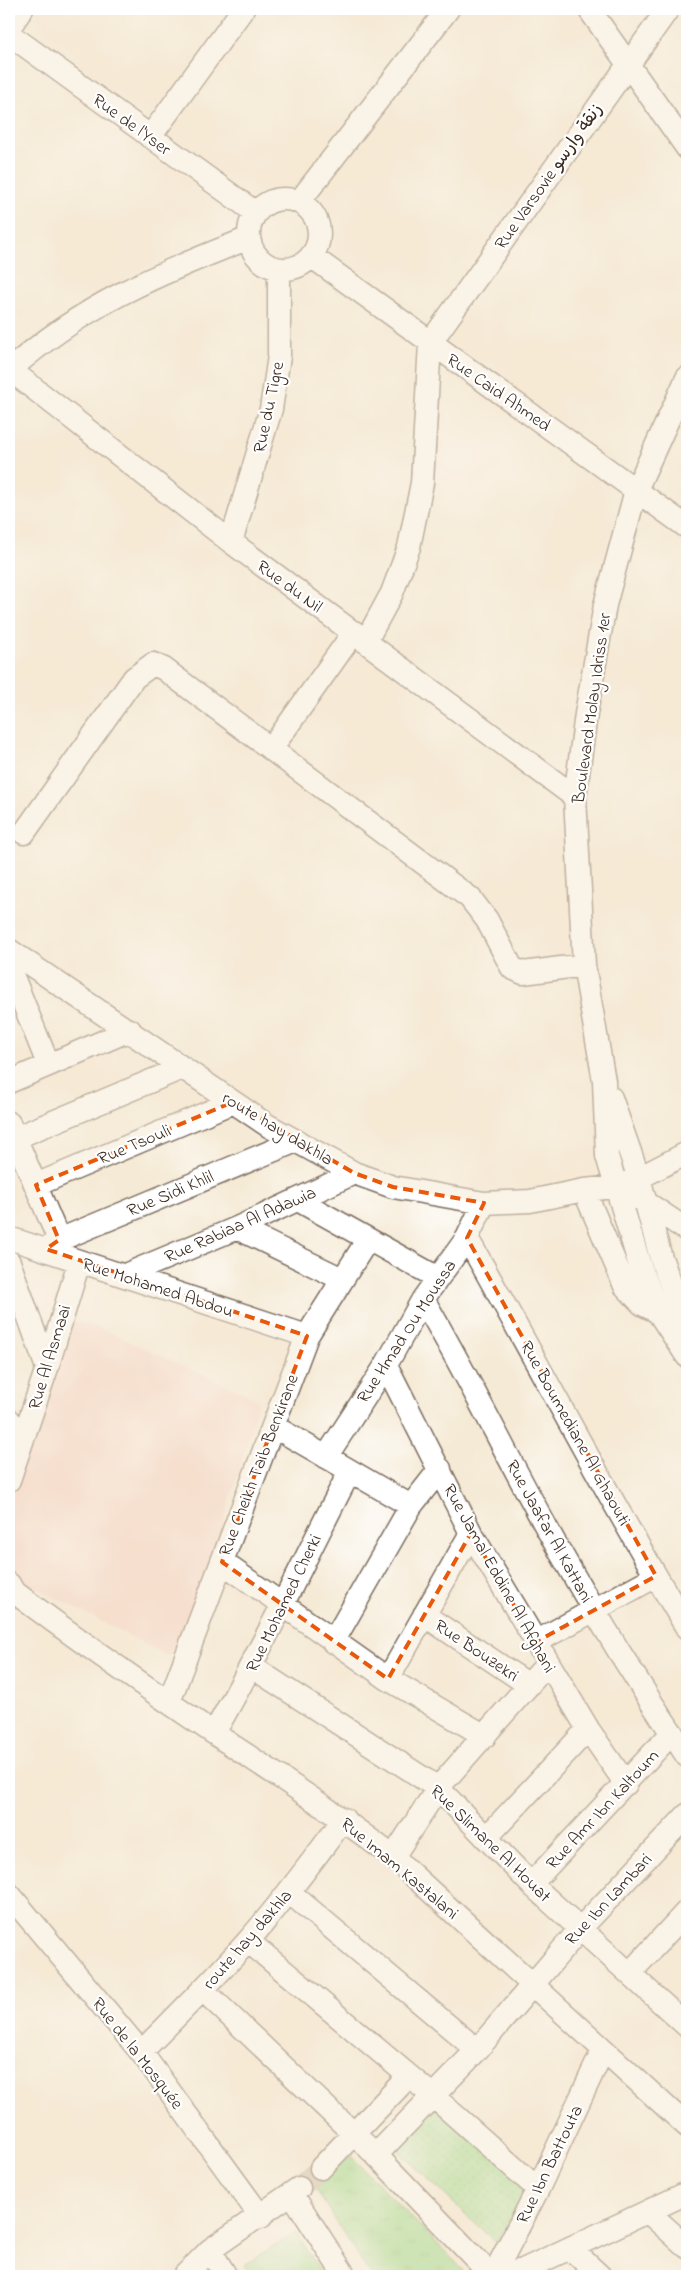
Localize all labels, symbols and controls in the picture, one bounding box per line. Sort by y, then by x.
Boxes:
street label: Rue de l'Yser [86,88,176,163]
street label: Rue Varsovie زنقة وارسو [489,99,610,256]
street label: Rue Caid Ahmed [440,348,555,439]
street label: Rue du Tigre [248,358,294,456]
street label: Rue du Nil [250,555,327,620]
street label: Boulevard Molay Idriss 1er [567,611,619,806]
street label: route hay dakhla [216,1086,337,1173]
street label: Rue Tsouli [94,1119,175,1173]
street label: Rue Sidi Khlil [123,1165,218,1225]
street label: Rue Rabiaa Al Adawia [161,1181,321,1271]
street label: Rue Mohamed Abdou [78,1252,236,1326]
street label: Rue Hmad Ou Moussa [351,1255,464,1409]
street label: Rue Al Asmaai [23,1302,79,1413]
street label: Rue Boumediane Al Ghaouti [512,1337,636,1531]
street label: Rue Cheikh Taib Benkirane [213,1370,307,1561]
street label: Rue Jaafar Al Kattani [498,1456,598,1608]
street label: Rue Jamal Eddine Al Afghani [434,1480,561,1679]
street label: Rue Mohamed Cherki [240,1530,329,1677]
street label: Rue Bouzekri [428,1614,523,1689]
street label: Rue Amr Ibn Kaltoum [541,1744,666,1876]
street label: Rue Slimane Al Houat [423,1779,556,1909]
street label: Rue Imam Kastalani [334,1812,464,1927]
street label: Rue Ibn Lambari [560,1848,659,1952]
street label: route hay dakhla [197,1884,300,1996]
street label: Rue de la Mosquée [84,1993,189,2117]
street label: Rue Ibn Battouta [511,2101,591,2229]

